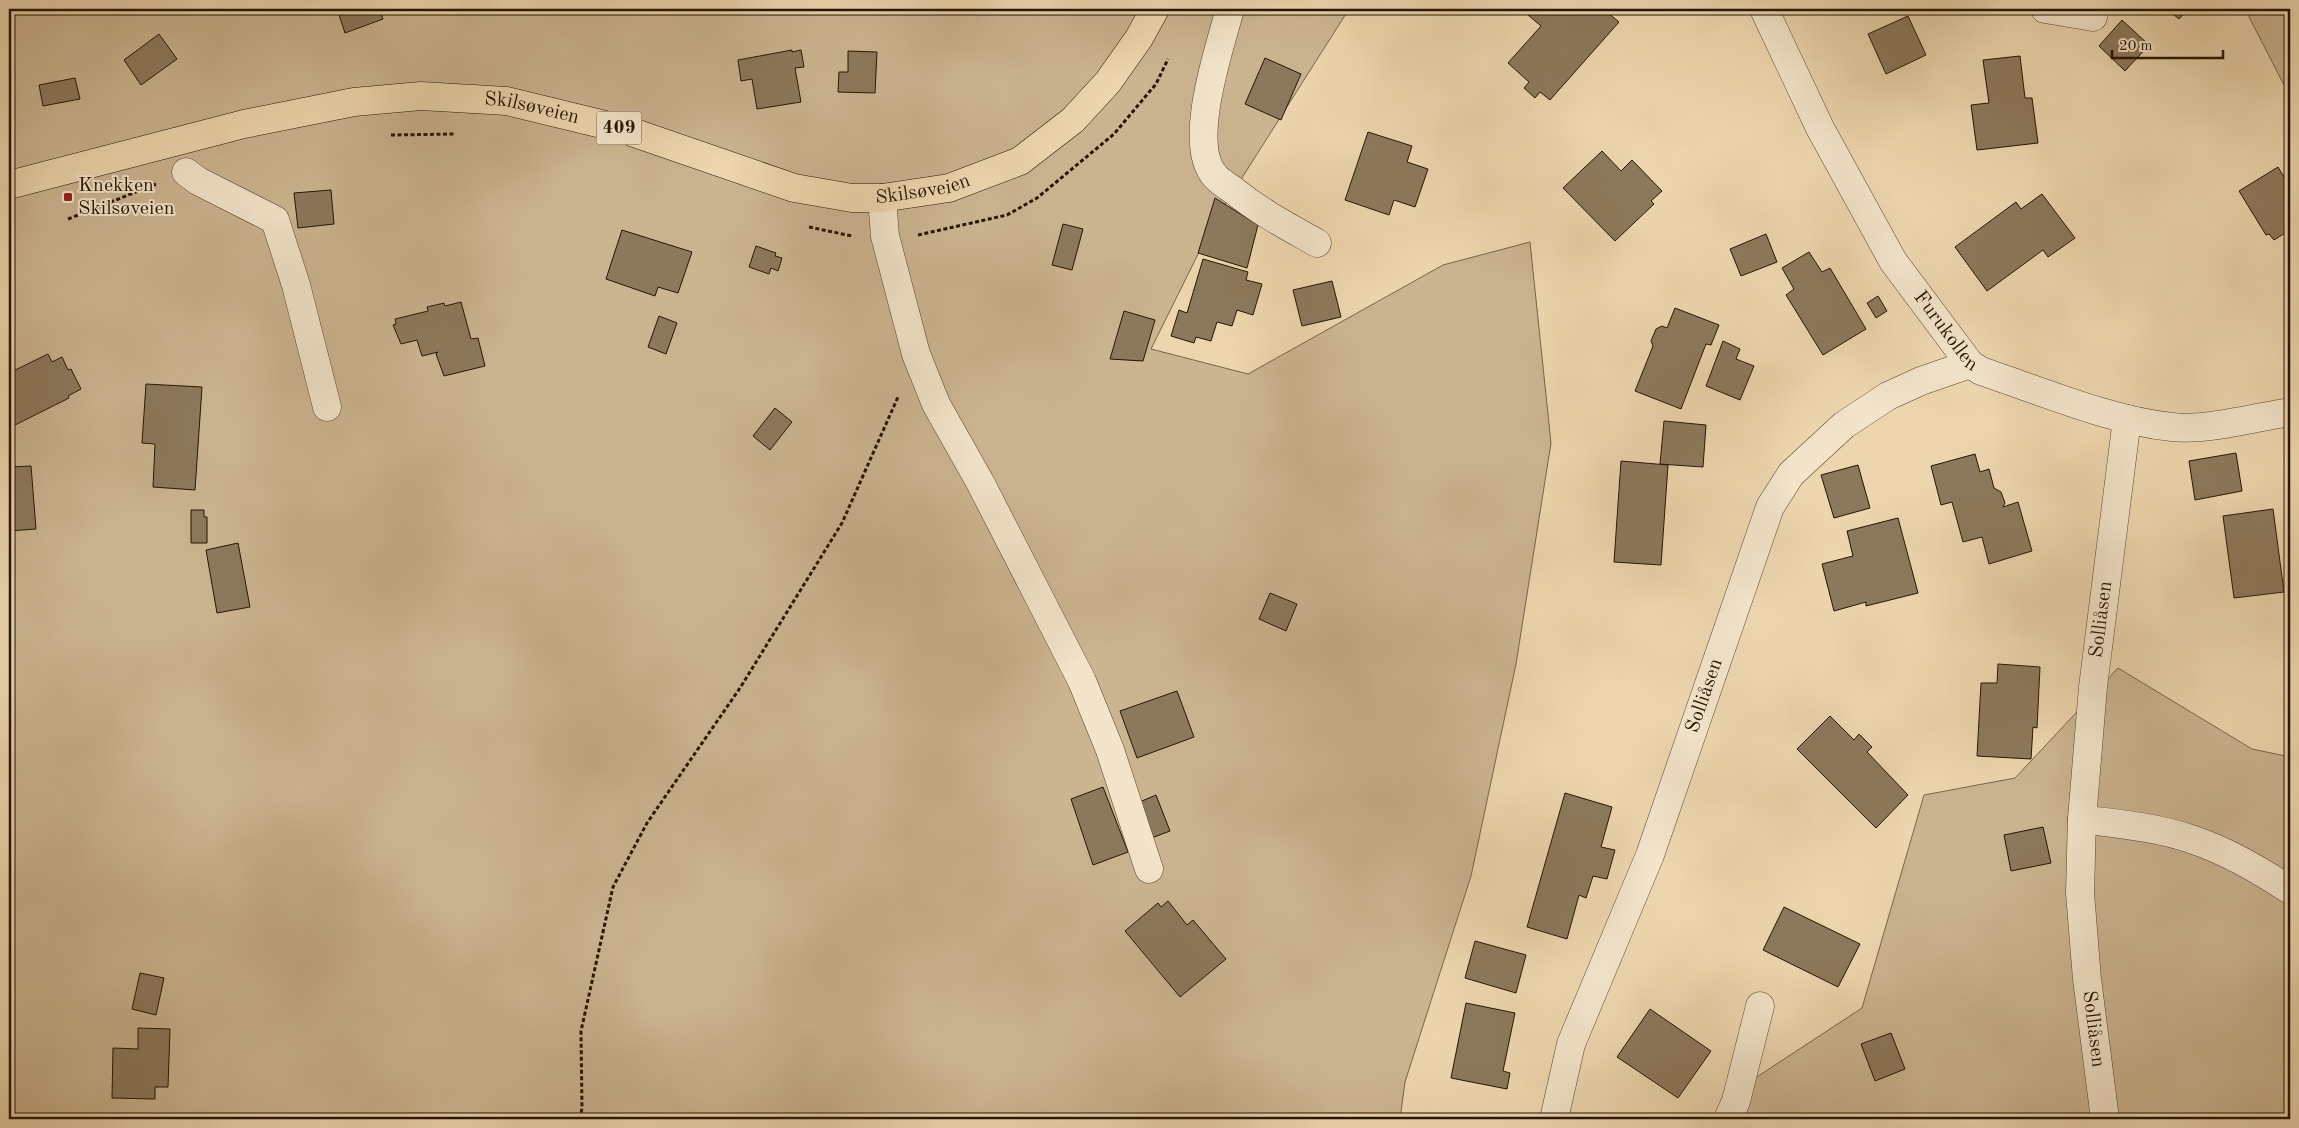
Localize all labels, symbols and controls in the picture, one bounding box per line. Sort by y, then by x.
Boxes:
scale bar [2112,28,2223,60]
text: 20 m [2119,39,2153,54]
street label: Skilsøveien [484,90,581,128]
road number: 409 [596,112,642,144]
street label: Skilsøveien [875,171,973,208]
place label: Knekken Skilsøveien [78,176,175,219]
marker: Knekken Skilsøveien [62,191,74,203]
street label: Furukollen [1909,288,1981,376]
street label: Solliåsen [2087,580,2116,659]
street label: Solliåsen [1683,656,1727,736]
street label: Solliåsen [2078,990,2108,1069]

